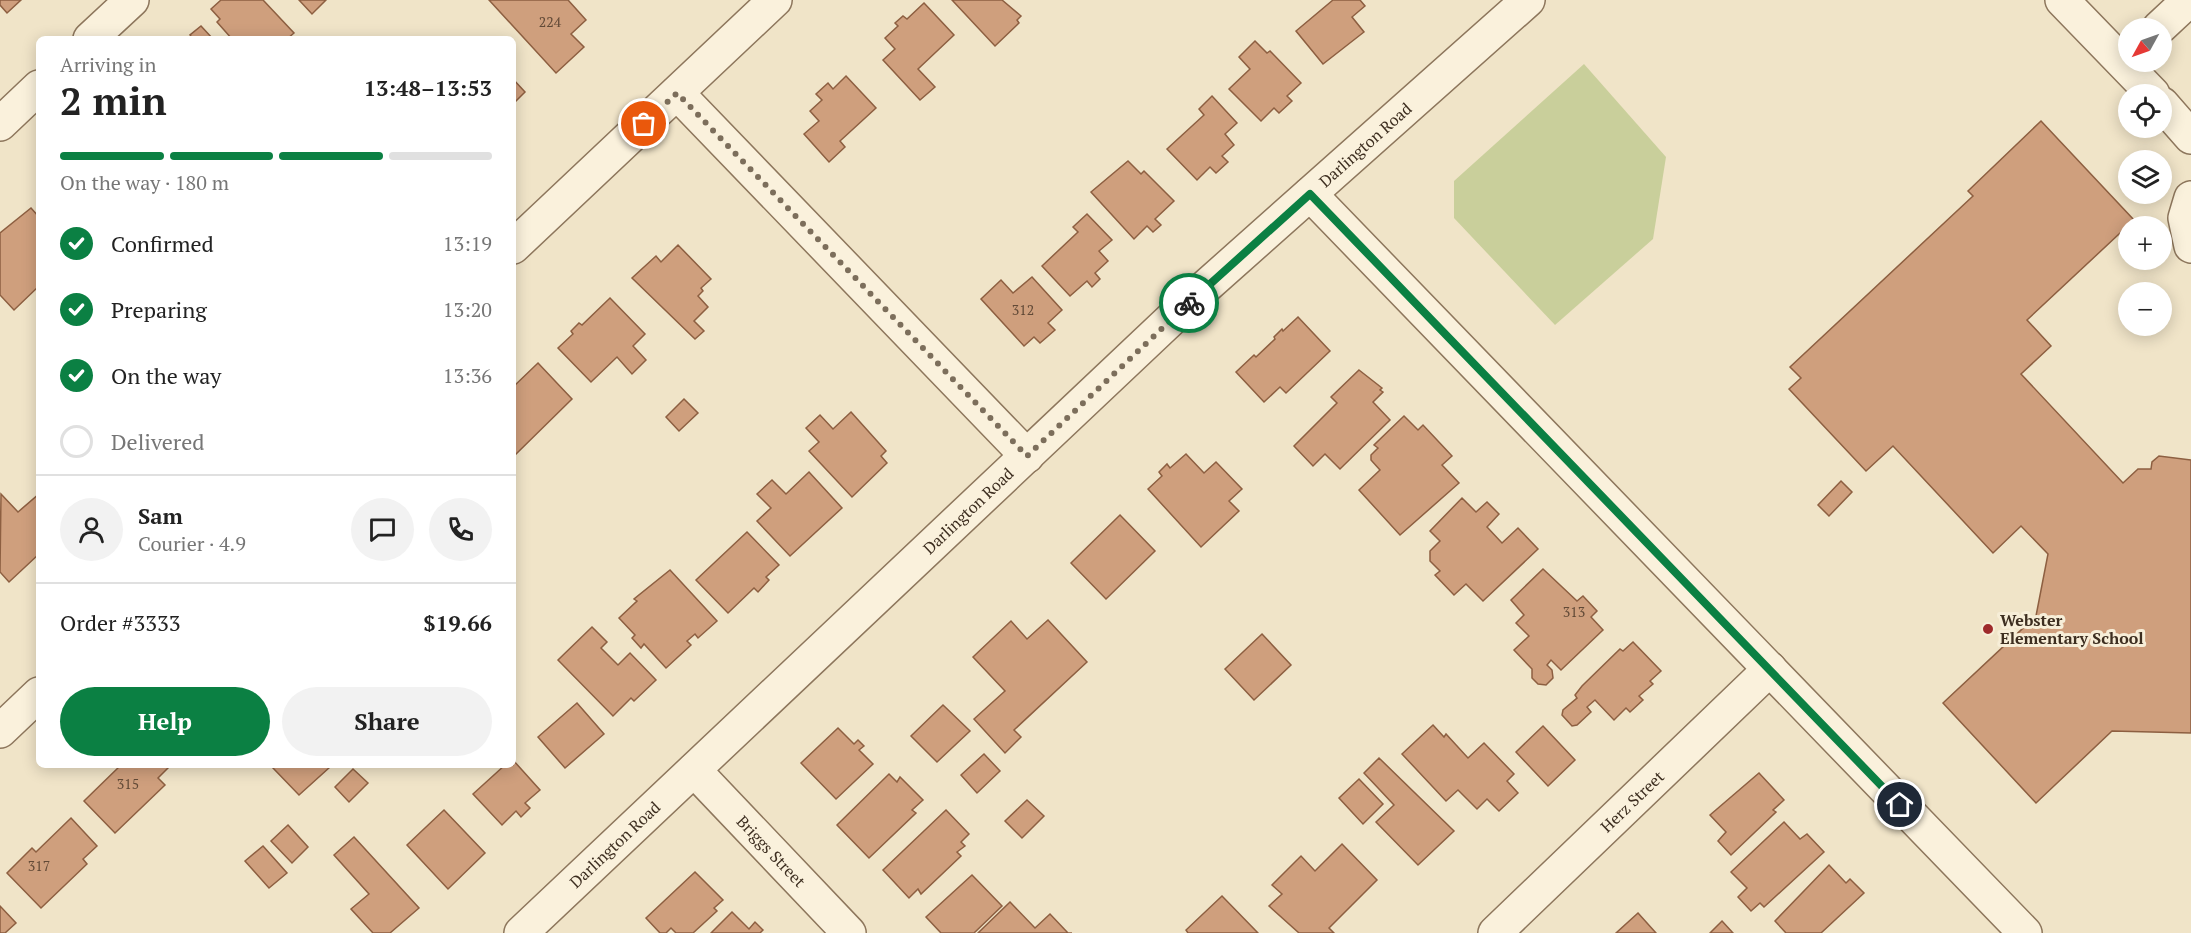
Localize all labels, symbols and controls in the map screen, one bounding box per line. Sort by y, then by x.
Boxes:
house number: 224 [539,12,562,31]
north arrow [2118,18,2172,72]
map controls [2118,18,2172,336]
text: Arriving in [60,51,156,78]
text: 13:48–13:53 [364,73,492,102]
text: 2 min [60,74,167,126]
button: locate [2118,84,2172,138]
pin [618,98,669,149]
street label: Darlington Road [1314,98,1416,192]
icon: bag [627,107,660,140]
button: layers [2118,150,2172,204]
text: On the way · 180 m [60,169,229,196]
button: + [2118,216,2172,270]
icon: check [60,227,93,260]
text: Confirmed [111,229,214,258]
text: 13:19 [443,230,492,257]
courier [1159,273,1219,333]
button: − [2118,282,2172,336]
icon: bike [1173,287,1206,320]
icon: check [60,293,93,326]
text: Preparing [111,295,207,324]
text: 13:20 [443,296,492,323]
house number: 312 [1012,300,1034,319]
icon: check [60,359,93,392]
text: On the way [111,361,221,390]
text: 13:36 [443,362,492,389]
text: Delivered [111,427,204,456]
street label: Darlington Road [918,462,1018,559]
button: person [60,498,123,561]
button: chat [351,498,414,561]
button: phone [429,498,492,561]
text: Sam [138,501,183,530]
text: Courier · 4.9 [138,530,246,557]
house number: 313 [1563,602,1585,621]
text: Order #3333 [60,608,180,637]
text: $19.66 [423,608,492,637]
place label: Webster Elementary School [2000,609,2144,649]
marker: Webster Elementary School [1981,622,1995,636]
button: Help [60,687,270,756]
button: Share [282,687,492,756]
street label: Herz Street [1595,766,1669,837]
house number: 315 [117,774,139,793]
pin [1874,779,1925,830]
icon: home [1883,788,1916,821]
street label: Darlington Road [565,796,665,893]
street label: Briggs Street [732,811,811,892]
house number: 317 [28,856,50,875]

